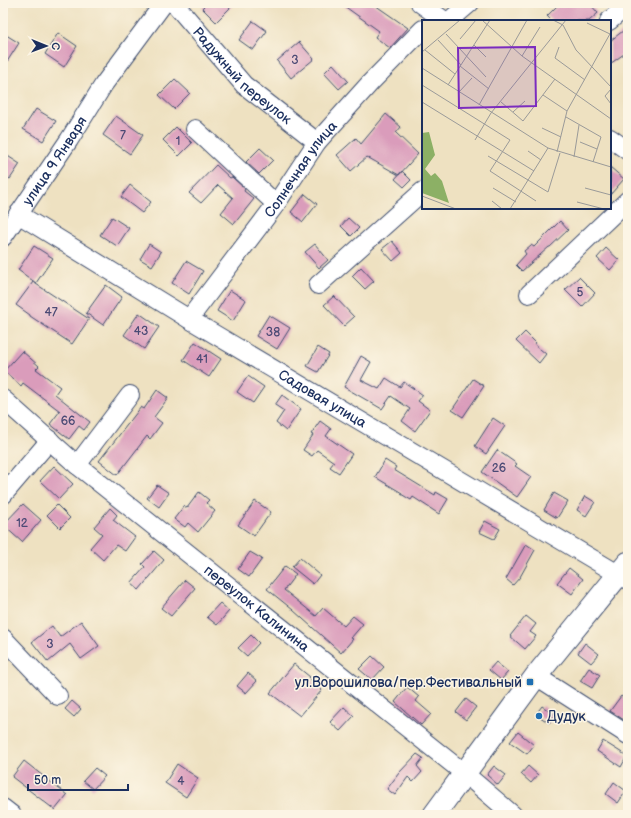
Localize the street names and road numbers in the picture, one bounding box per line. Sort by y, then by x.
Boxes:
street label: Радужный переулок [189,23,296,128]
street label: улица 9 Января [19,113,90,208]
street label: Солнечная улица [261,117,341,221]
street label: Садовая улица [275,366,370,431]
street label: переулок Калинина [201,561,313,656]

